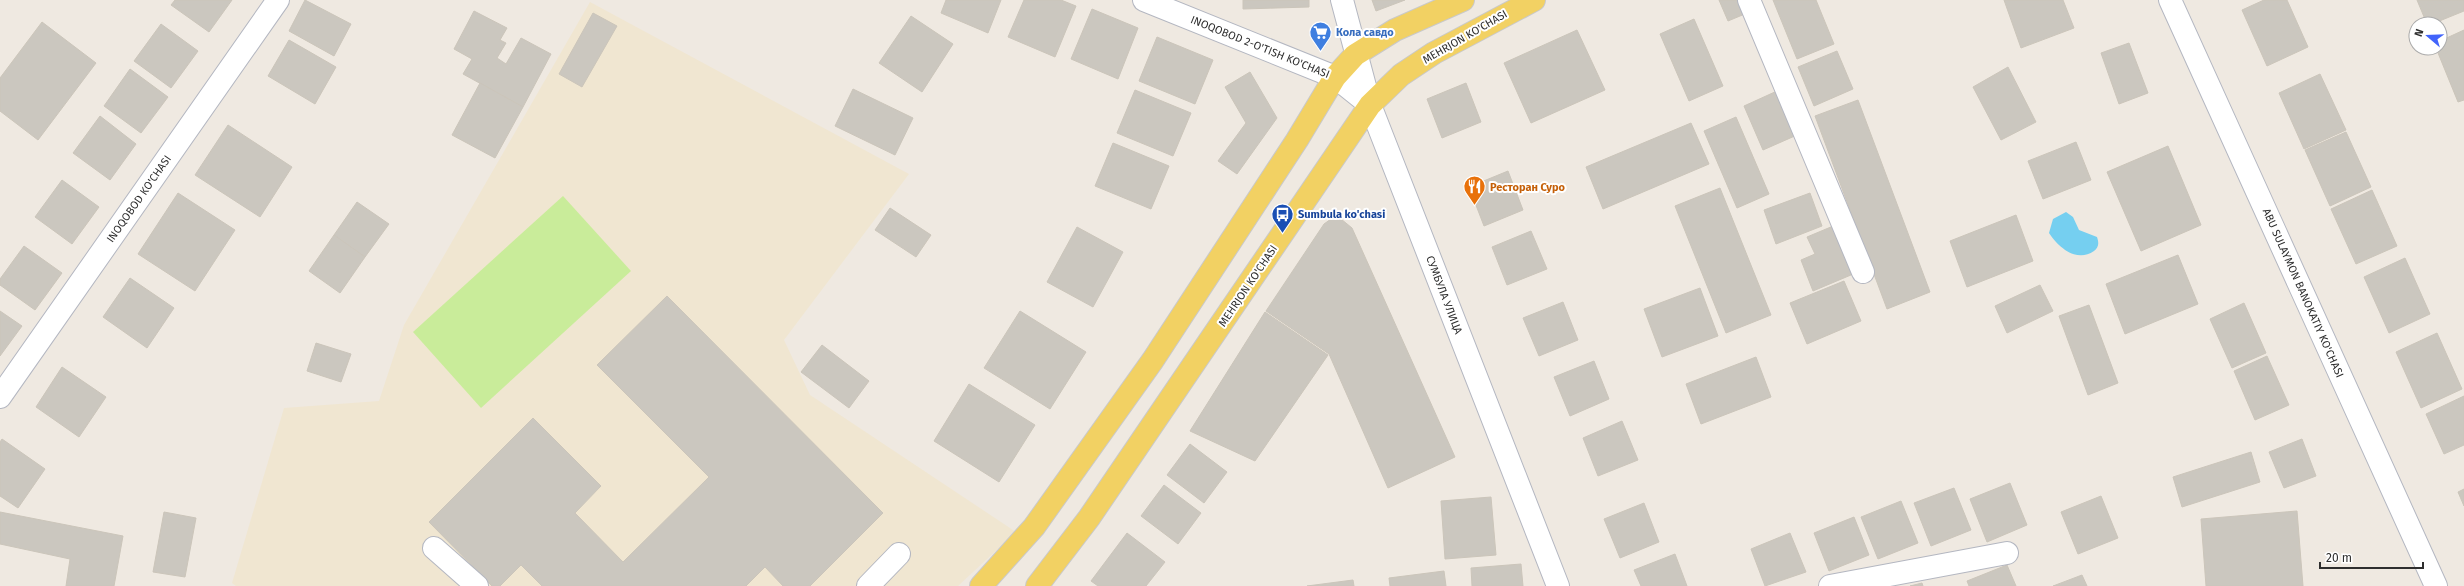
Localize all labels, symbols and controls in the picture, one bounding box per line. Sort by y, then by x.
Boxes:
street label: MEHRJON KO'CHASI [1420,8,1510,66]
street label: INOQOBOD 2-O'TISH KO'CHASI [1189,13,1331,81]
north arrow [2408,16,2448,56]
supermarket icon: Кола савдо [1307,19,1333,52]
place label: Кола савдо [1336,26,1394,39]
text: N [2412,27,2426,38]
street label: INOQOBOD KO'CHASI [104,153,174,245]
restaurant icon: Ресторан Суро [1462,174,1488,207]
place label: Ресторан Суро [1490,181,1566,194]
bus stop icon: Sumbula ko'chasi [1270,201,1296,234]
street label: ABU SULAYMON BANOKATIY KO'CHASI [2260,206,2346,380]
place label: Sumbula ko'chasi [1298,208,1385,221]
street label: MEHRJON KO'CHASI [1216,243,1280,329]
street label: СУМБУЛА УЛИЦА [1423,254,1465,337]
scale bar [2320,544,2423,570]
text: 20 m [2326,551,2352,565]

